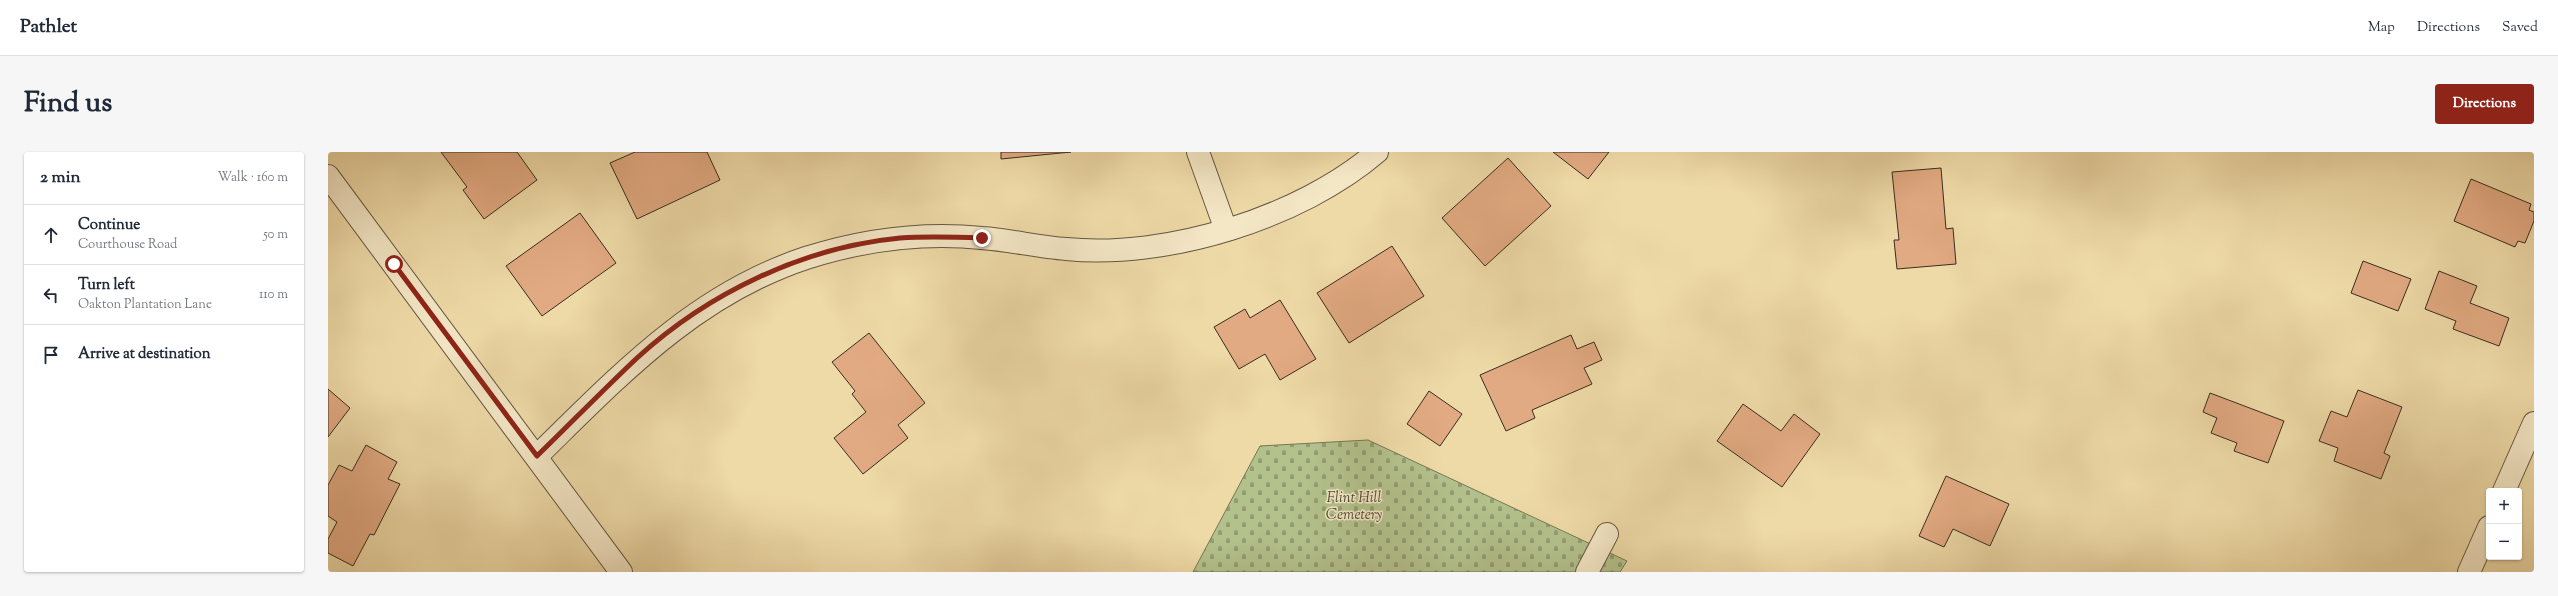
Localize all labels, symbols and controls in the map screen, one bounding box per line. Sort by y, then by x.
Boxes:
text: Pathlet [20,14,77,41]
text: Map [2368,18,2395,38]
text: Directions [2417,18,2480,38]
text: Saved [2502,18,2538,38]
text: Find us [24,84,112,124]
button: Directions [2435,84,2534,124]
text: 2 min [40,166,81,190]
text: Walk · 160 m [217,169,288,187]
text: Continue [78,215,140,236]
icon: ahead [40,224,62,246]
text: 50 m [263,226,288,244]
route end [973,229,991,247]
text: Courthouse Road [78,236,177,254]
route start [385,255,403,273]
text: Turn left [78,275,135,296]
icon: left [40,284,62,306]
text: 110 m [259,286,288,304]
text: Oakton Plantation Lane [78,296,212,314]
icon: arrive [40,344,62,366]
text: Arrive at destination [78,344,211,365]
park label: Flint Hill Cemetery [1326,488,1382,526]
map controls [2486,488,2522,560]
button: + [2486,488,2522,524]
button: − [2486,524,2522,560]

